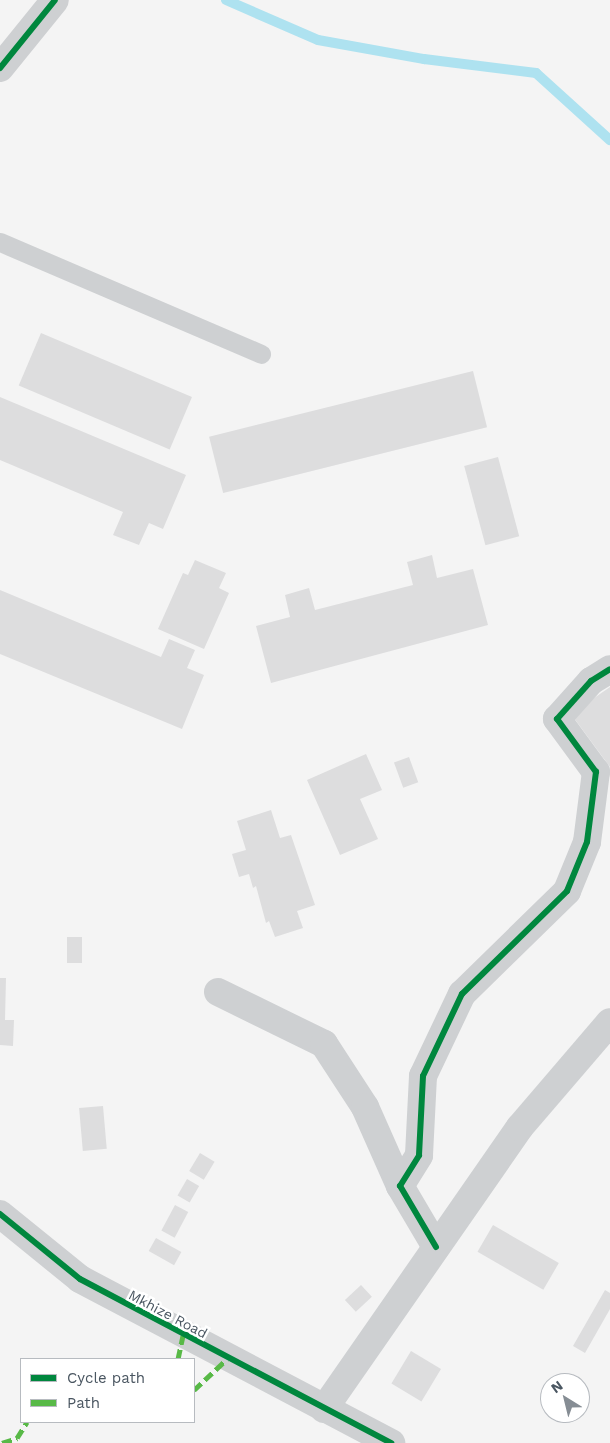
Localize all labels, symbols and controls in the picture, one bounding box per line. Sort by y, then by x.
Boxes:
street label: Mkhize Road [126,1286,210,1342]
legend [20,1358,195,1423]
text: Cycle path [67,1369,145,1387]
north arrow [540,1373,590,1423]
text: N [548,1377,566,1396]
text: Path [67,1394,100,1412]

